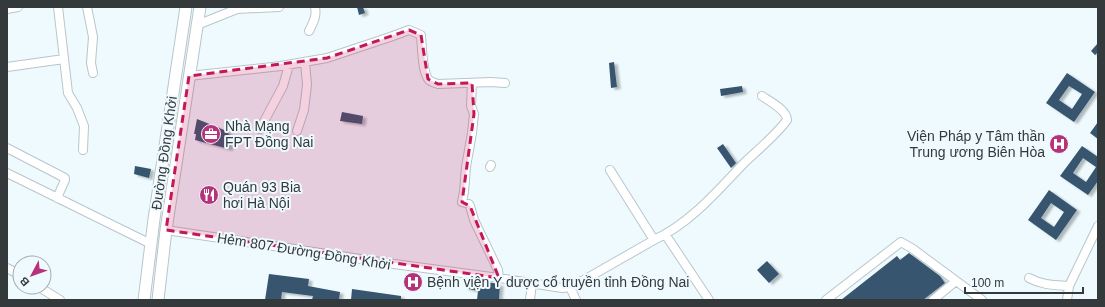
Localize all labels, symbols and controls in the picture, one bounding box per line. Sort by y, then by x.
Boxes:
street label: Đường Đồng Khởi [148,95,180,211]
place label: Nhà Mạng FPT Đồng Nai [225,118,313,150]
office icon: Nhà Mạng FPT Đồng Nai [200,123,222,145]
place label: Viện Pháp y Tâm thần Trung ương Biên Hòa [907,128,1045,160]
hospital icon: Viện Pháp y Tâm thần Trung ương Biên Hòa [1048,133,1070,155]
place label: Quán 93 Bia hơi Hà Nội [223,179,301,211]
restaurant icon: Quán 93 Bia hơi Hà Nội [198,184,220,206]
street label: Hẻm 807 Đường Đồng Khởi [216,229,392,273]
north arrow [12,255,52,295]
scale bar [965,269,1083,295]
hospital icon: Bệnh viện Y dược cổ truyền tỉnh Đồng Nai [402,271,424,293]
place label: Bệnh viện Y dược cổ truyền tỉnh Đồng Nai [427,274,689,290]
text: B [17,275,32,288]
text: 100 m [971,276,1004,290]

